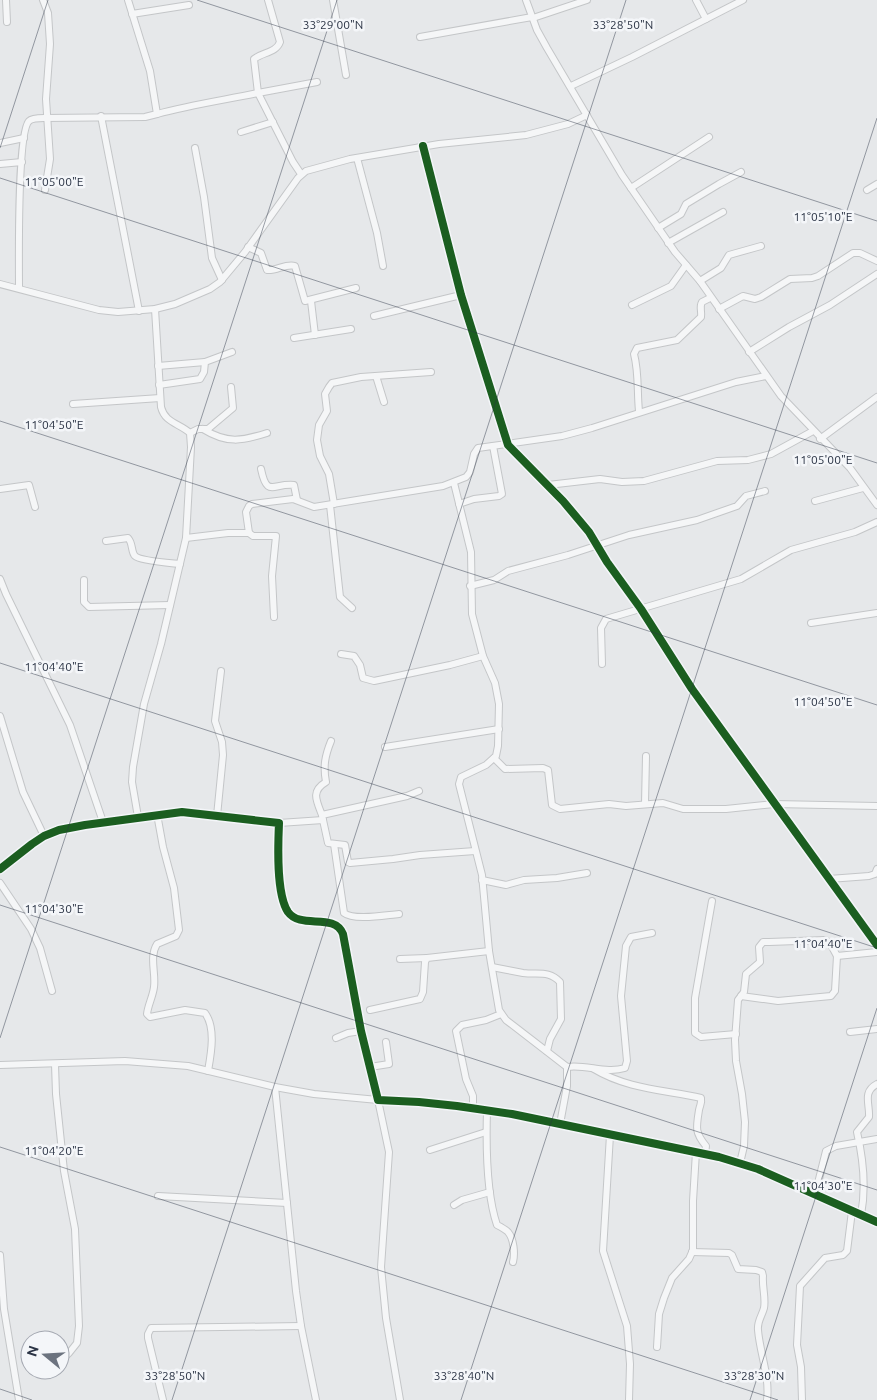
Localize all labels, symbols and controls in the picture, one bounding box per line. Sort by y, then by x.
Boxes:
text: 33°29'00"N [303,18,363,31]
text: 33°28'50"N [593,18,653,31]
text: 11°05'00"E [25,175,84,188]
text: 11°05'10"E [794,210,853,223]
text: 11°04'50"E [25,418,84,431]
text: 11°05'00"E [794,453,853,466]
text: 11°04'40"E [25,660,84,673]
text: 11°04'50"E [794,695,853,708]
text: 11°04'30"E [25,902,84,915]
text: 11°04'40"E [794,937,853,950]
text: 11°04'20"E [25,1144,84,1157]
text: 11°04'30"E [794,1179,853,1192]
north arrow [20,1330,70,1380]
text: N [23,1344,42,1358]
text: 33°28'50"N [145,1369,205,1382]
text: 33°28'40"N [434,1369,494,1382]
text: 33°28'30"N [724,1369,784,1382]

